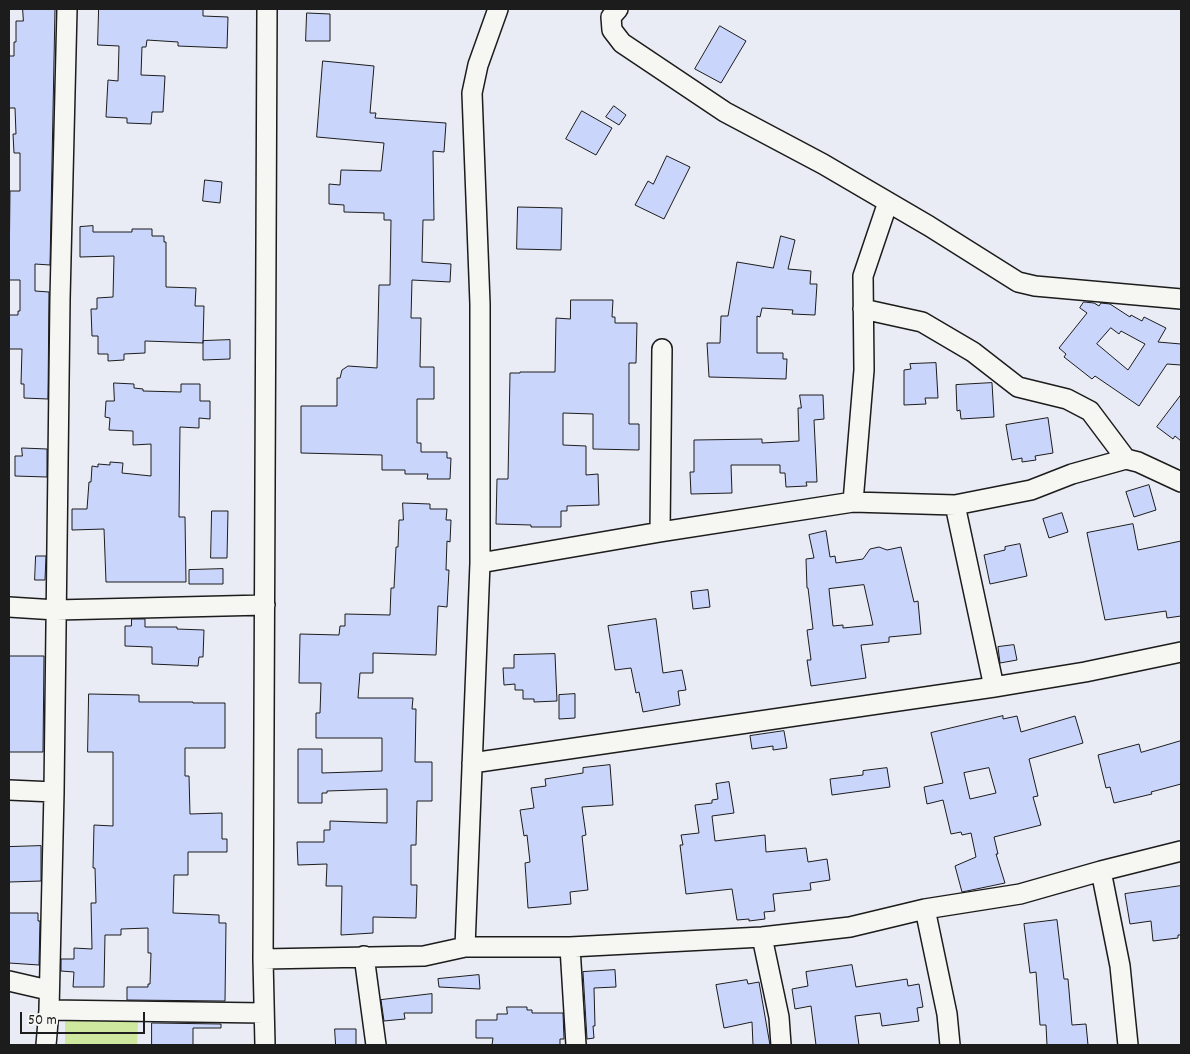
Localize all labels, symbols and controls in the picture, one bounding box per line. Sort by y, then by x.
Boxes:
scale bar [22,1002,148,1034]
text: 50 m [28,1010,57,1032]

